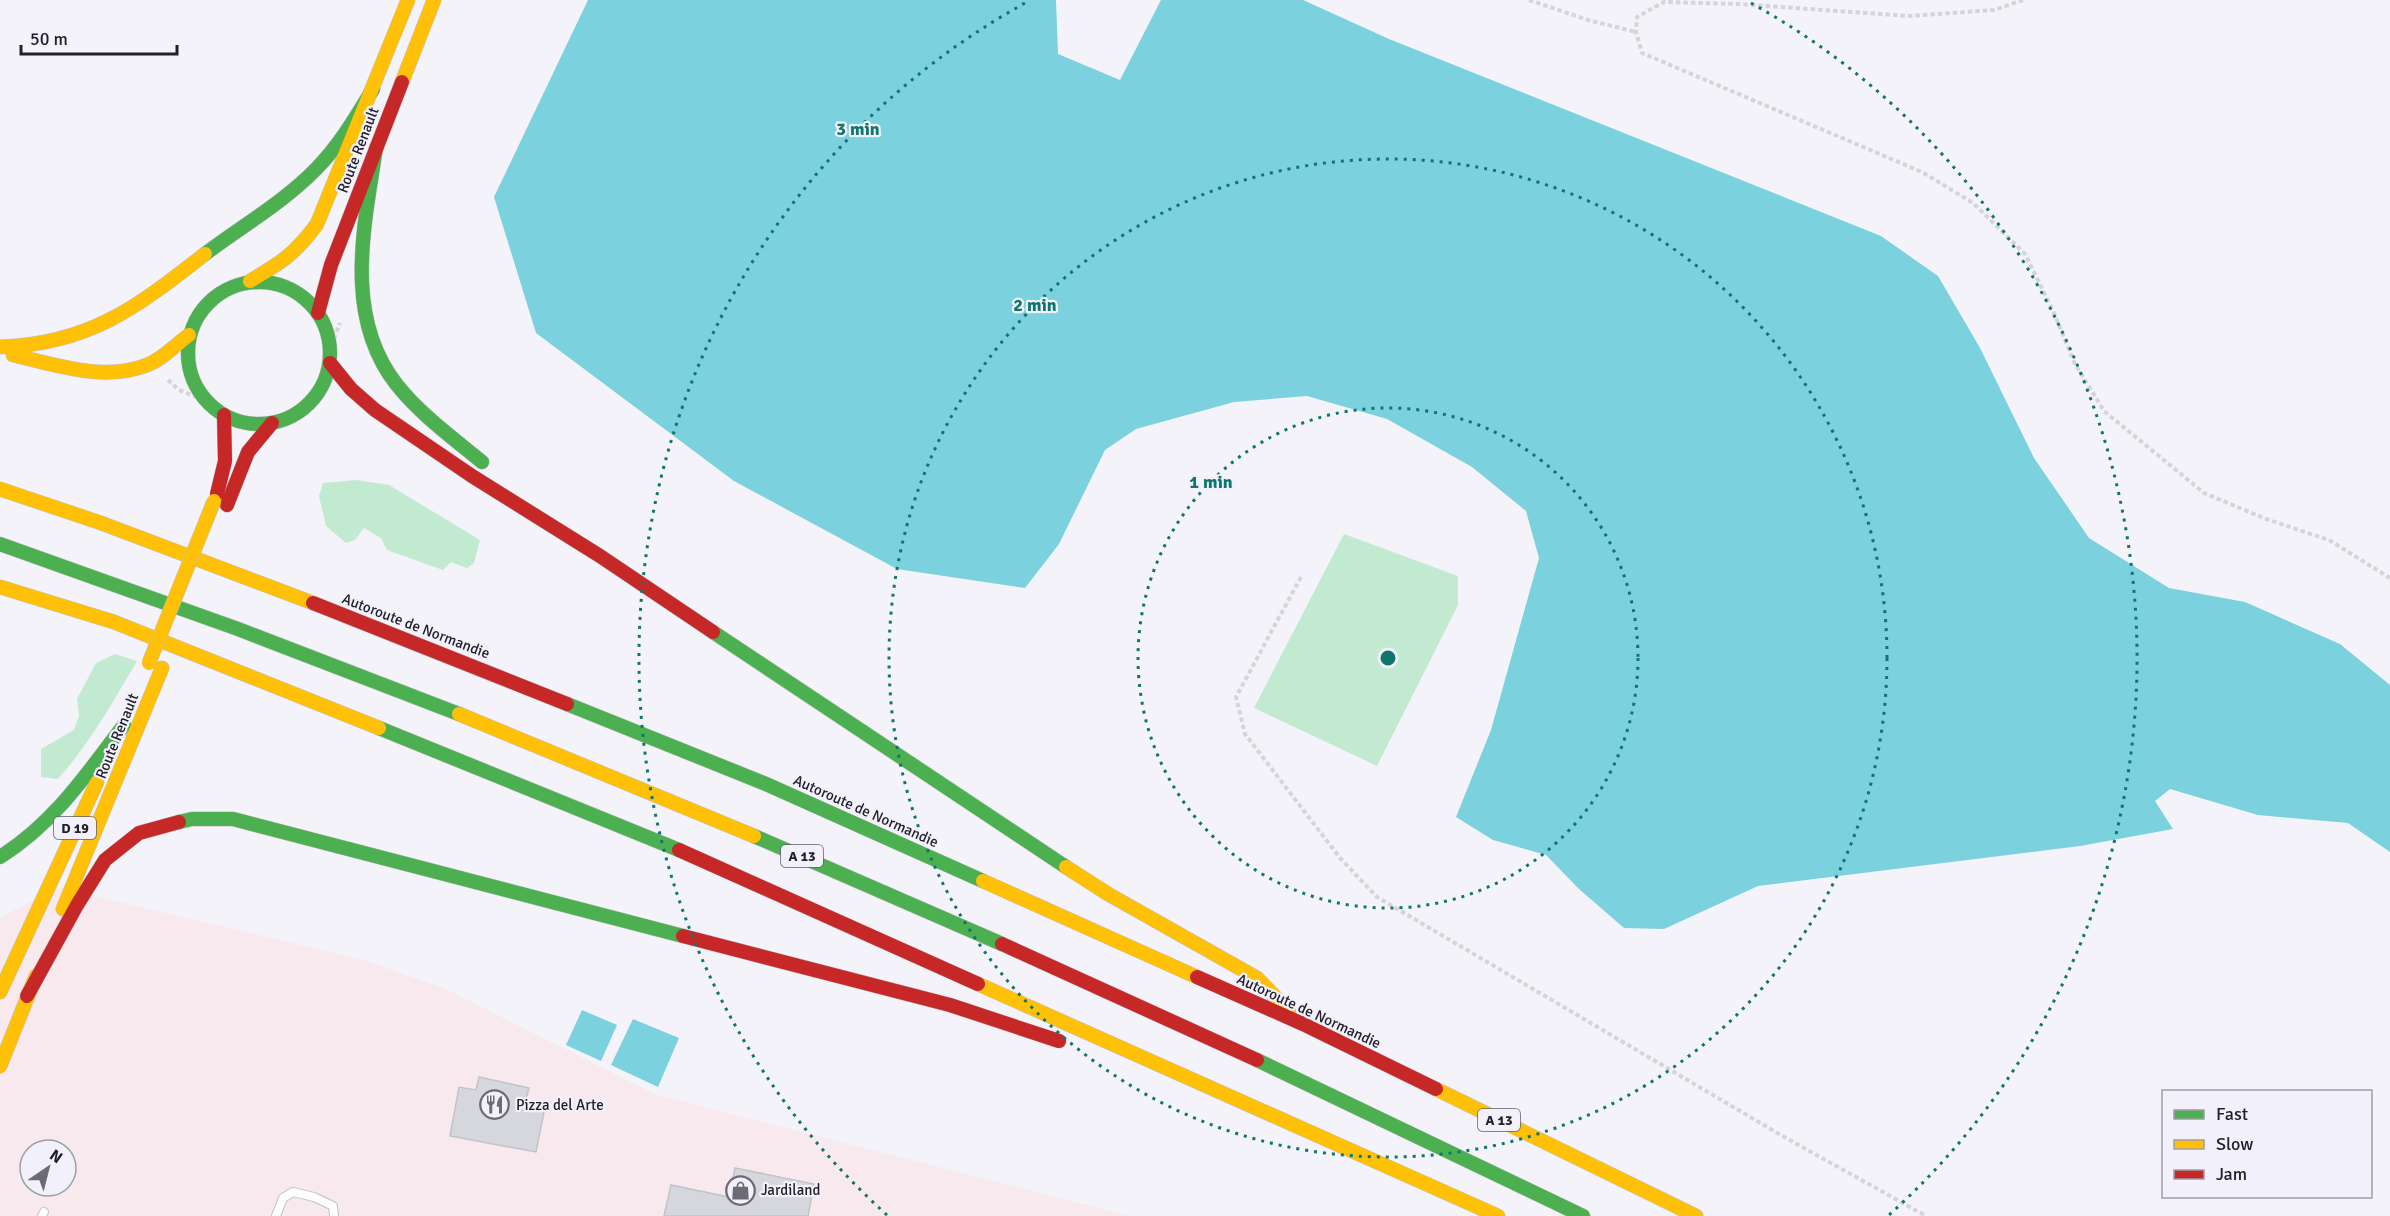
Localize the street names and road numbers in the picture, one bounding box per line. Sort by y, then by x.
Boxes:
street label: Route Renault [333,105,383,195]
street label: Autoroute de Normandie [340,590,492,662]
street label: Route Renault [92,691,142,781]
street label: Autoroute de Normandie [791,771,941,851]
road number: D 19 [54,817,96,839]
road number: A 13 [781,845,823,867]
street label: Autoroute de Normandie [1234,970,1384,1052]
road number: A 13 [1478,1109,1520,1131]

